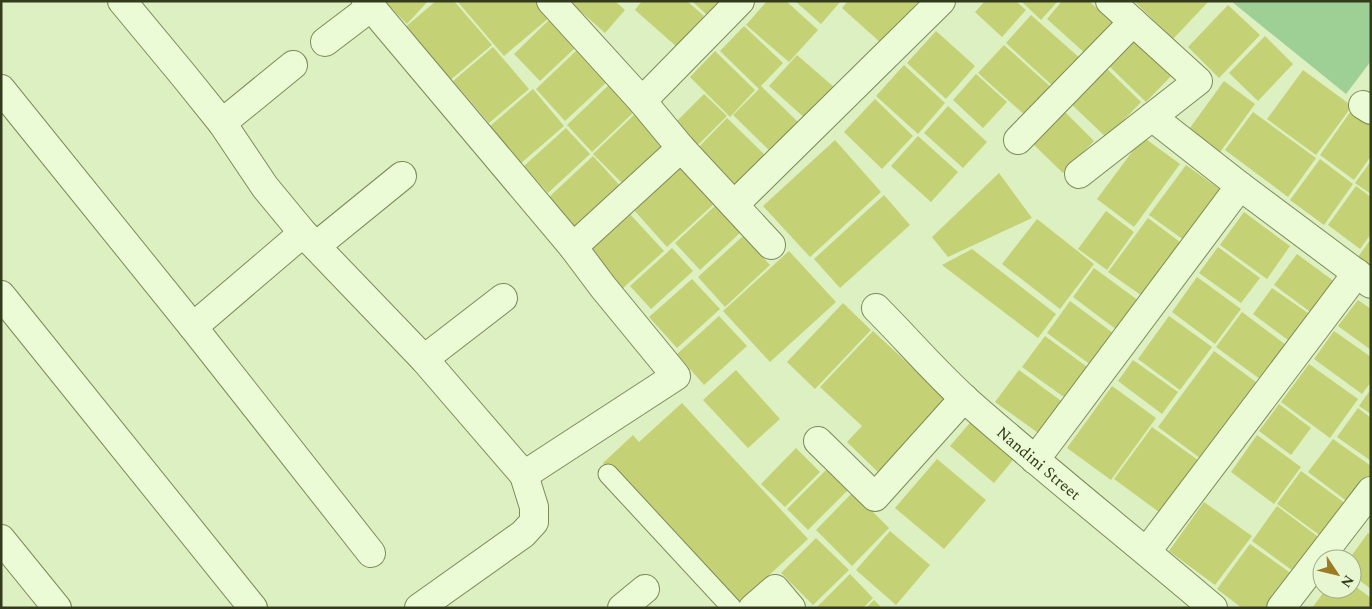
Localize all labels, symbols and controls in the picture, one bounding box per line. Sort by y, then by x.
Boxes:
street label: Nandini Street [991,421,1086,506]
north arrow [1312,549,1362,599]
text: N [1335,570,1359,592]

